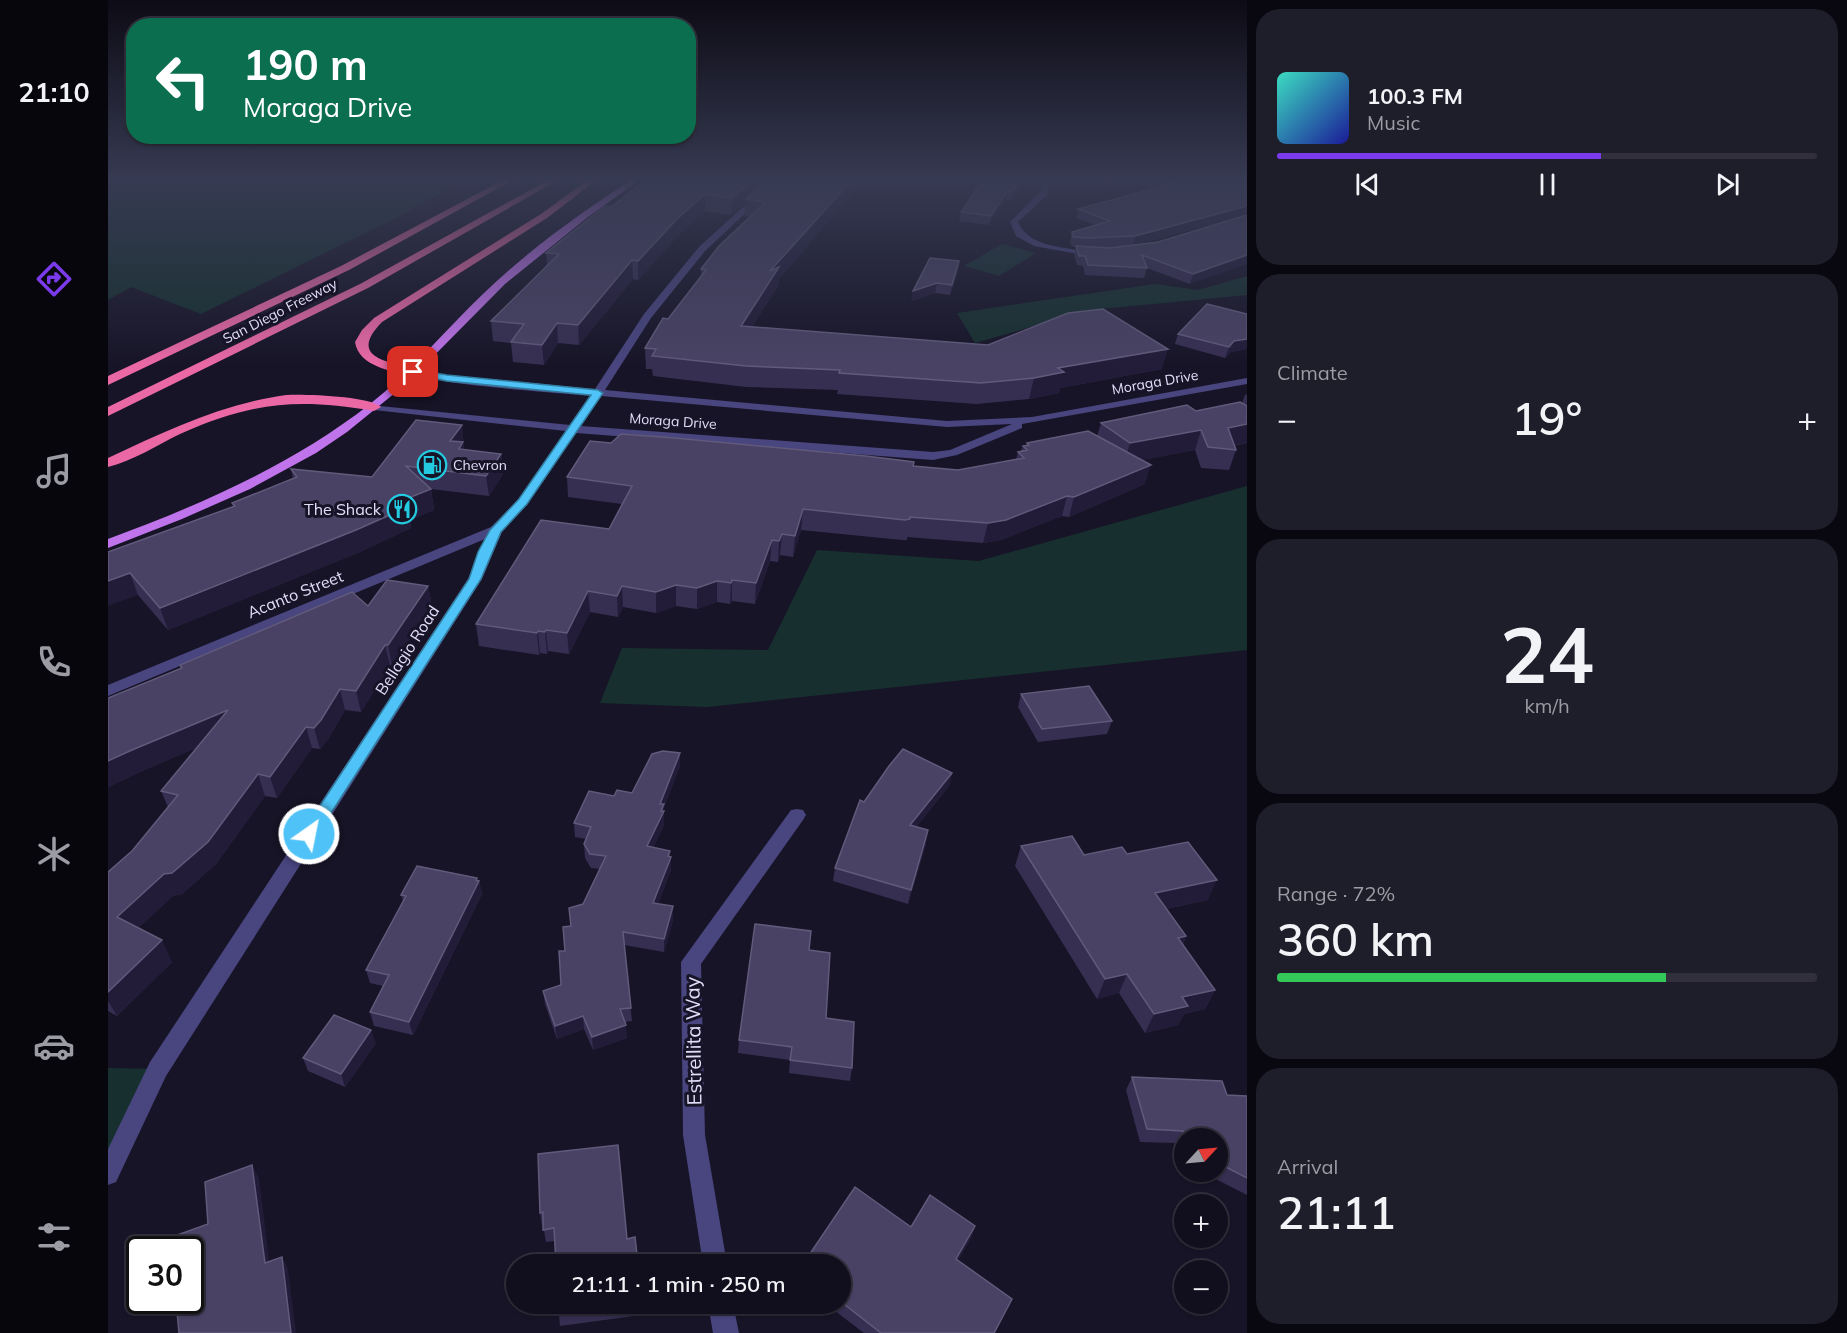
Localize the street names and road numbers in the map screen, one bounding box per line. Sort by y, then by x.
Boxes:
street label: San Diego Freeway [220,274,341,348]
street label: Moraga Drive [1110,366,1200,398]
street label: Moraga Drive [629,409,717,433]
street label: Acanto Street [244,566,346,622]
street label: Bellagio Road [371,601,443,699]
street label: Estrellita Way [679,976,707,1105]

